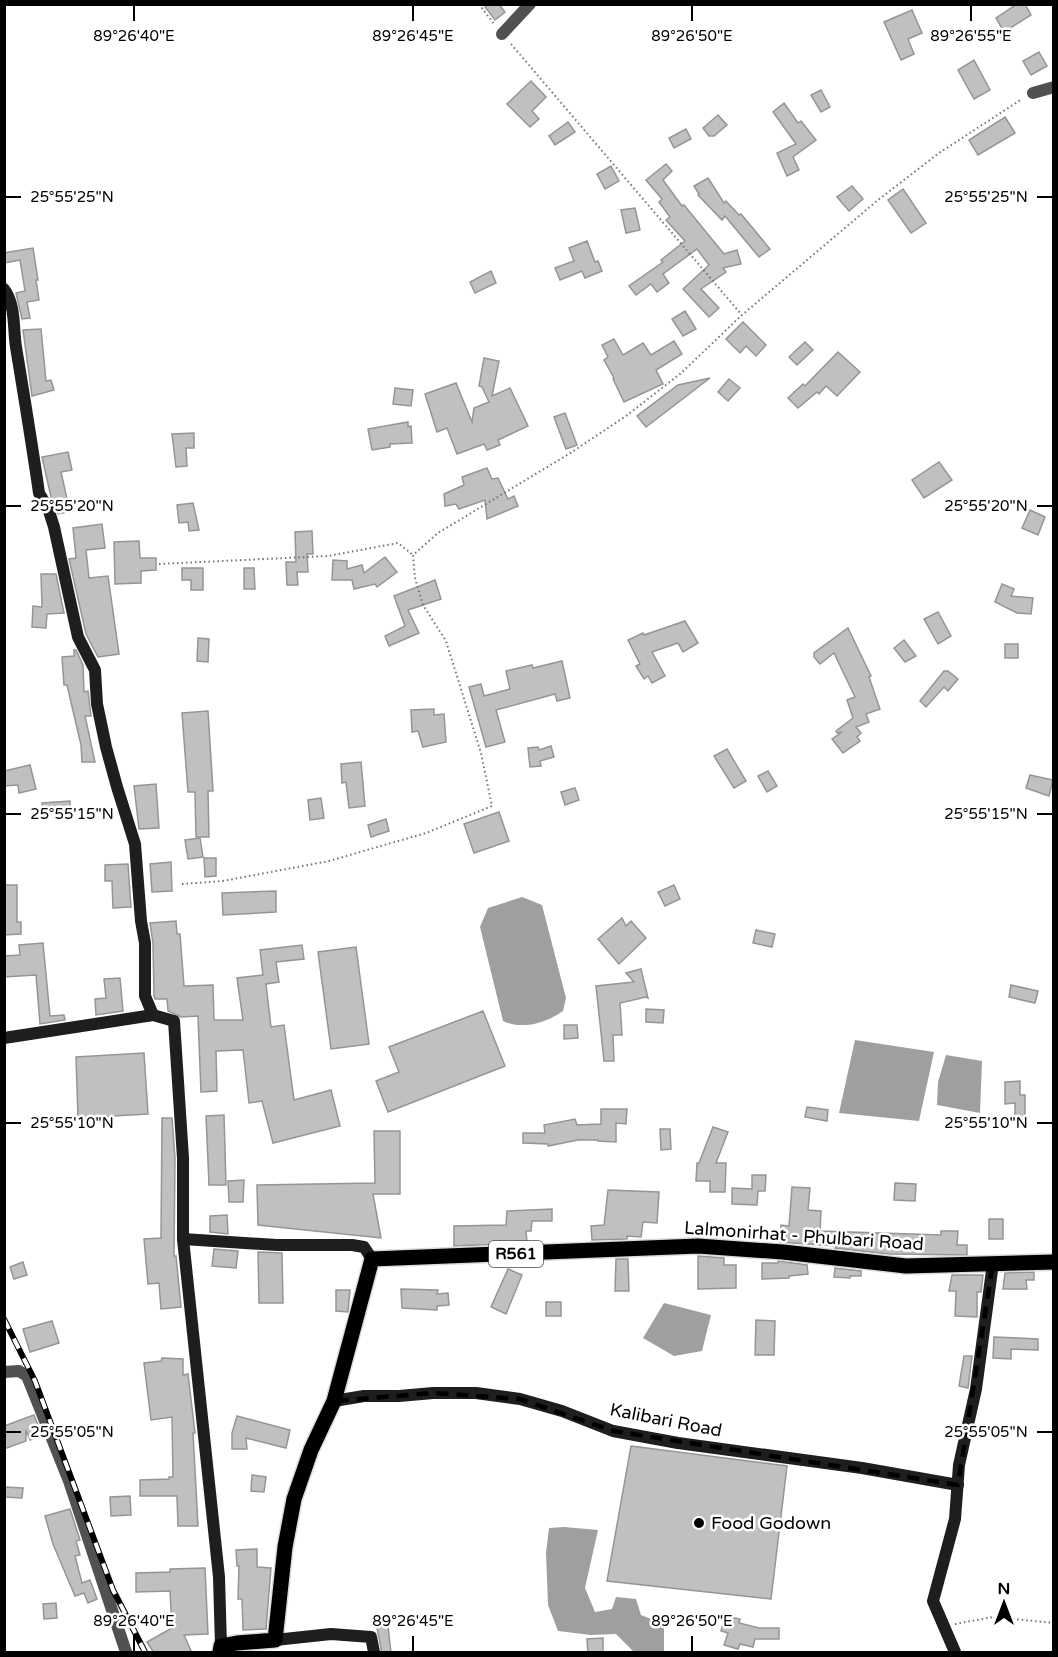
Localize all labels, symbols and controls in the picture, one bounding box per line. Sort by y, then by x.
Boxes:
text: 89°26'40"E [93,27,175,45]
text: 89°26'45"E [372,27,454,45]
text: 89°26'50"E [651,27,733,45]
text: 89°26'55"E [930,27,1012,45]
text: 25°55'25"N [30,188,114,206]
text: 25°55'25"N [944,188,1028,206]
text: 25°55'20"N [30,497,114,515]
text: 25°55'20"N [944,497,1028,515]
text: 25°55'15"N [30,805,114,823]
text: 25°55'15"N [944,805,1028,823]
text: 25°55'10"N [30,1114,114,1132]
text: 25°55'10"N [944,1114,1028,1132]
street label: Lalmonirhat - Phulbari Road [683,1217,925,1255]
road number: R561 [489,1241,543,1267]
street label: Kalibari Road [608,1398,724,1442]
text: 25°55'05"N [30,1423,114,1441]
text: 25°55'05"N [944,1423,1028,1441]
place label: Food Godown [711,1512,831,1534]
marker: Food Godown [692,1516,706,1530]
north arrow [974,1573,1034,1633]
text: N [998,1579,1010,1599]
text: 89°26'40"E [93,1612,175,1630]
text: 89°26'45"E [372,1612,454,1630]
text: 89°26'50"E [651,1612,733,1630]

